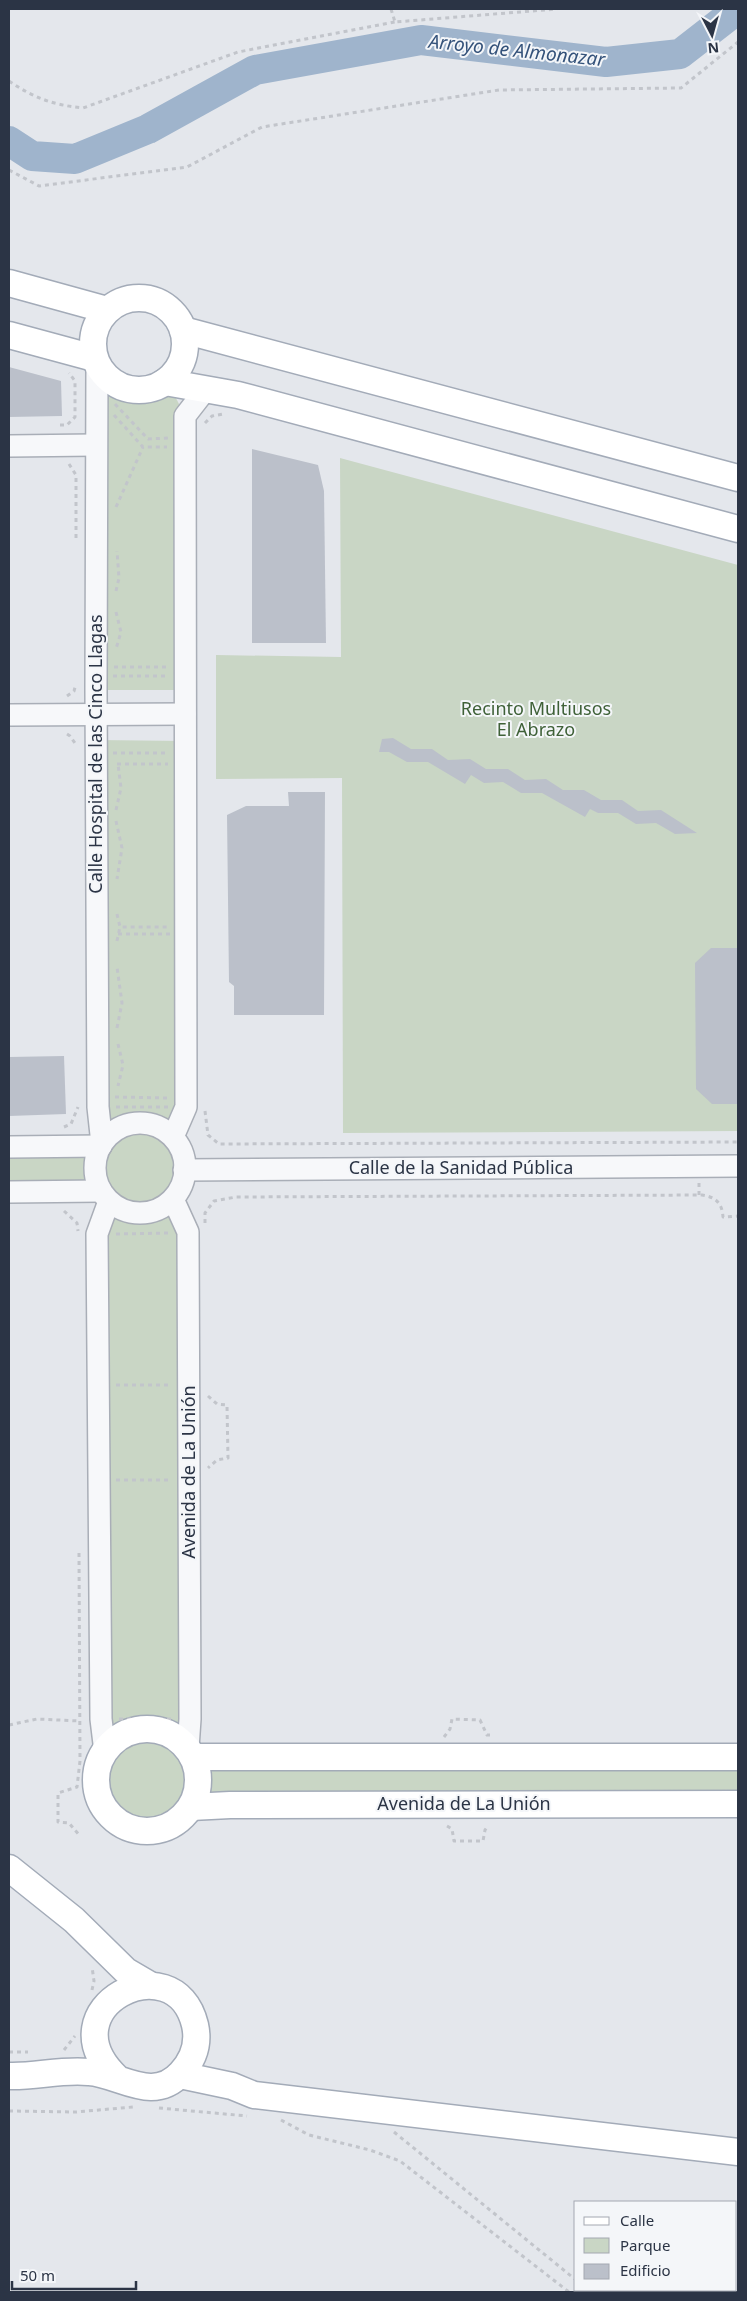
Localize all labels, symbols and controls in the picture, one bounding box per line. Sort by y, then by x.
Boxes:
north arrow [687,10,737,60]
water label: Arroyo de Almonazar [426,28,608,72]
text: N [707,38,720,58]
street label: Calle Hospital de las Cinco Llagas [83,614,107,894]
park label: Recinto Multiusos El Abrazo [461,696,611,741]
street label: Calle de la Sanidad Pública [349,1155,573,1179]
street label: Avenida de La Unión [176,1385,200,1559]
street label: Avenida de La Unión [377,1791,551,1815]
legend [574,2201,737,2291]
text: Calle [620,2210,654,2230]
text: Parque [620,2235,670,2255]
scale bar [12,2258,136,2290]
text: Edificio [620,2260,671,2280]
text: 50 m [20,2265,55,2285]

